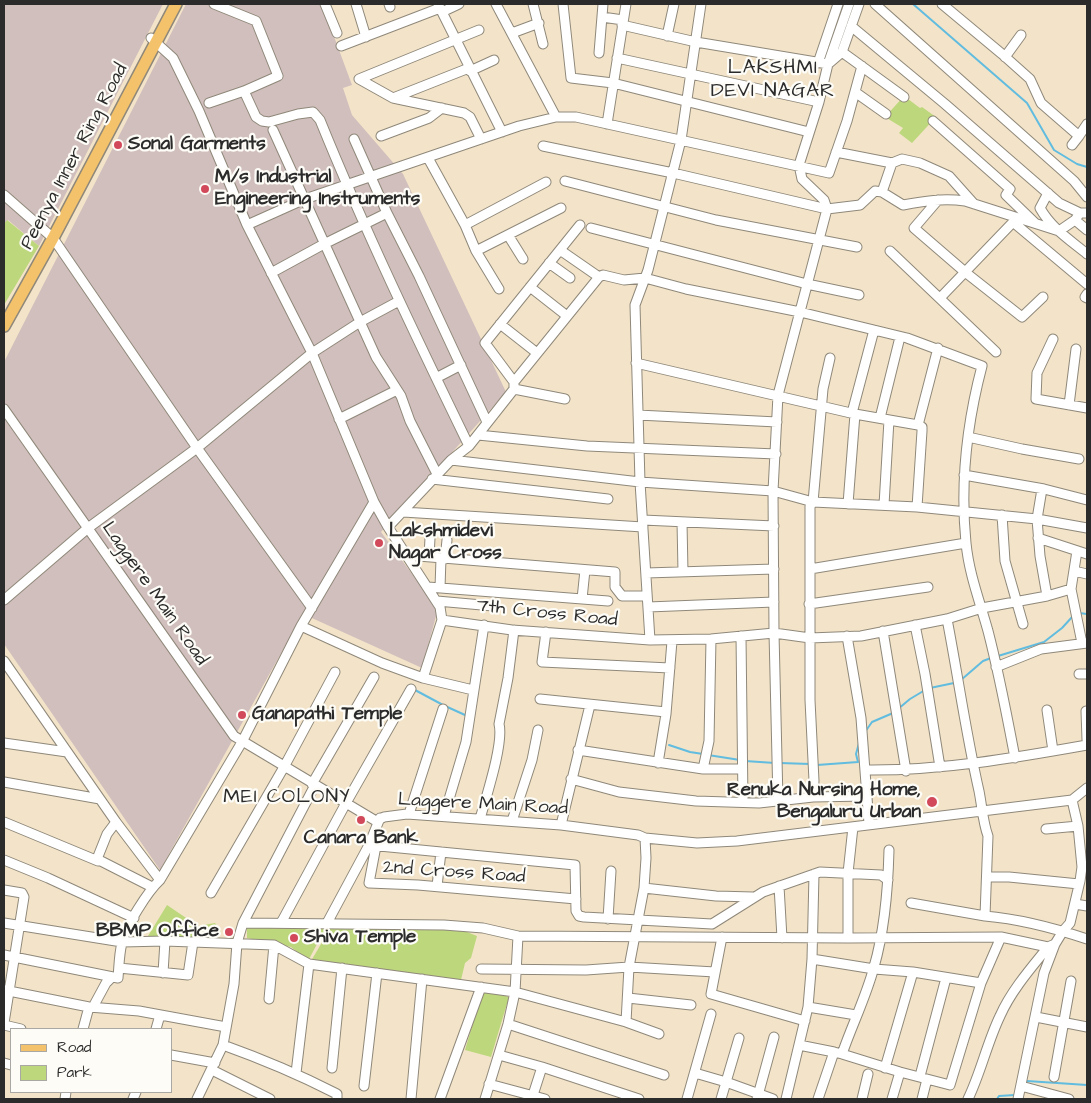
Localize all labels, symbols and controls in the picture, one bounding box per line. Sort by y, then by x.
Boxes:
district label: LAKSHMI DEVI NAGAR [709,57,837,104]
street label: Peenya Inner Ring Road [16,60,134,254]
place label: Sonal Garments [128,134,266,156]
marker: Sonal Garments [112,139,124,151]
place label: M/s Industrial Engineering Instruments [215,167,420,211]
marker: M/s Industrial Engineering Instruments [199,183,211,195]
street label: Laggere Main Road [96,518,212,670]
place label: Lakshmidevi Nagar Cross [389,521,502,565]
marker: Lakshmidevi Nagar Cross [373,537,385,549]
street label: 7th Cross Road [476,595,618,633]
place label: Ganapathi Temple [252,704,403,726]
marker: Ganapathi Temple [236,709,248,721]
place label: Renuka Nursing Home, Bengaluru Urban [727,780,921,824]
district label: MEI COLONY [222,786,352,810]
street label: Laggere Main Road [397,789,569,821]
marker: Renuka Nursing Home, Bengaluru Urban [925,795,939,809]
marker: Canara Bank [355,814,367,826]
place label: Canara Bank [304,828,418,850]
street label: 2nd Cross Road [382,857,526,889]
place label: BBMP Office [96,921,219,943]
marker: BBMP Office [223,926,235,938]
place label: Shiva Temple [304,927,416,949]
marker: Shiva Temple [288,932,300,944]
legend [10,1028,172,1093]
text: Road [57,1037,91,1058]
text: Park [57,1062,92,1083]

